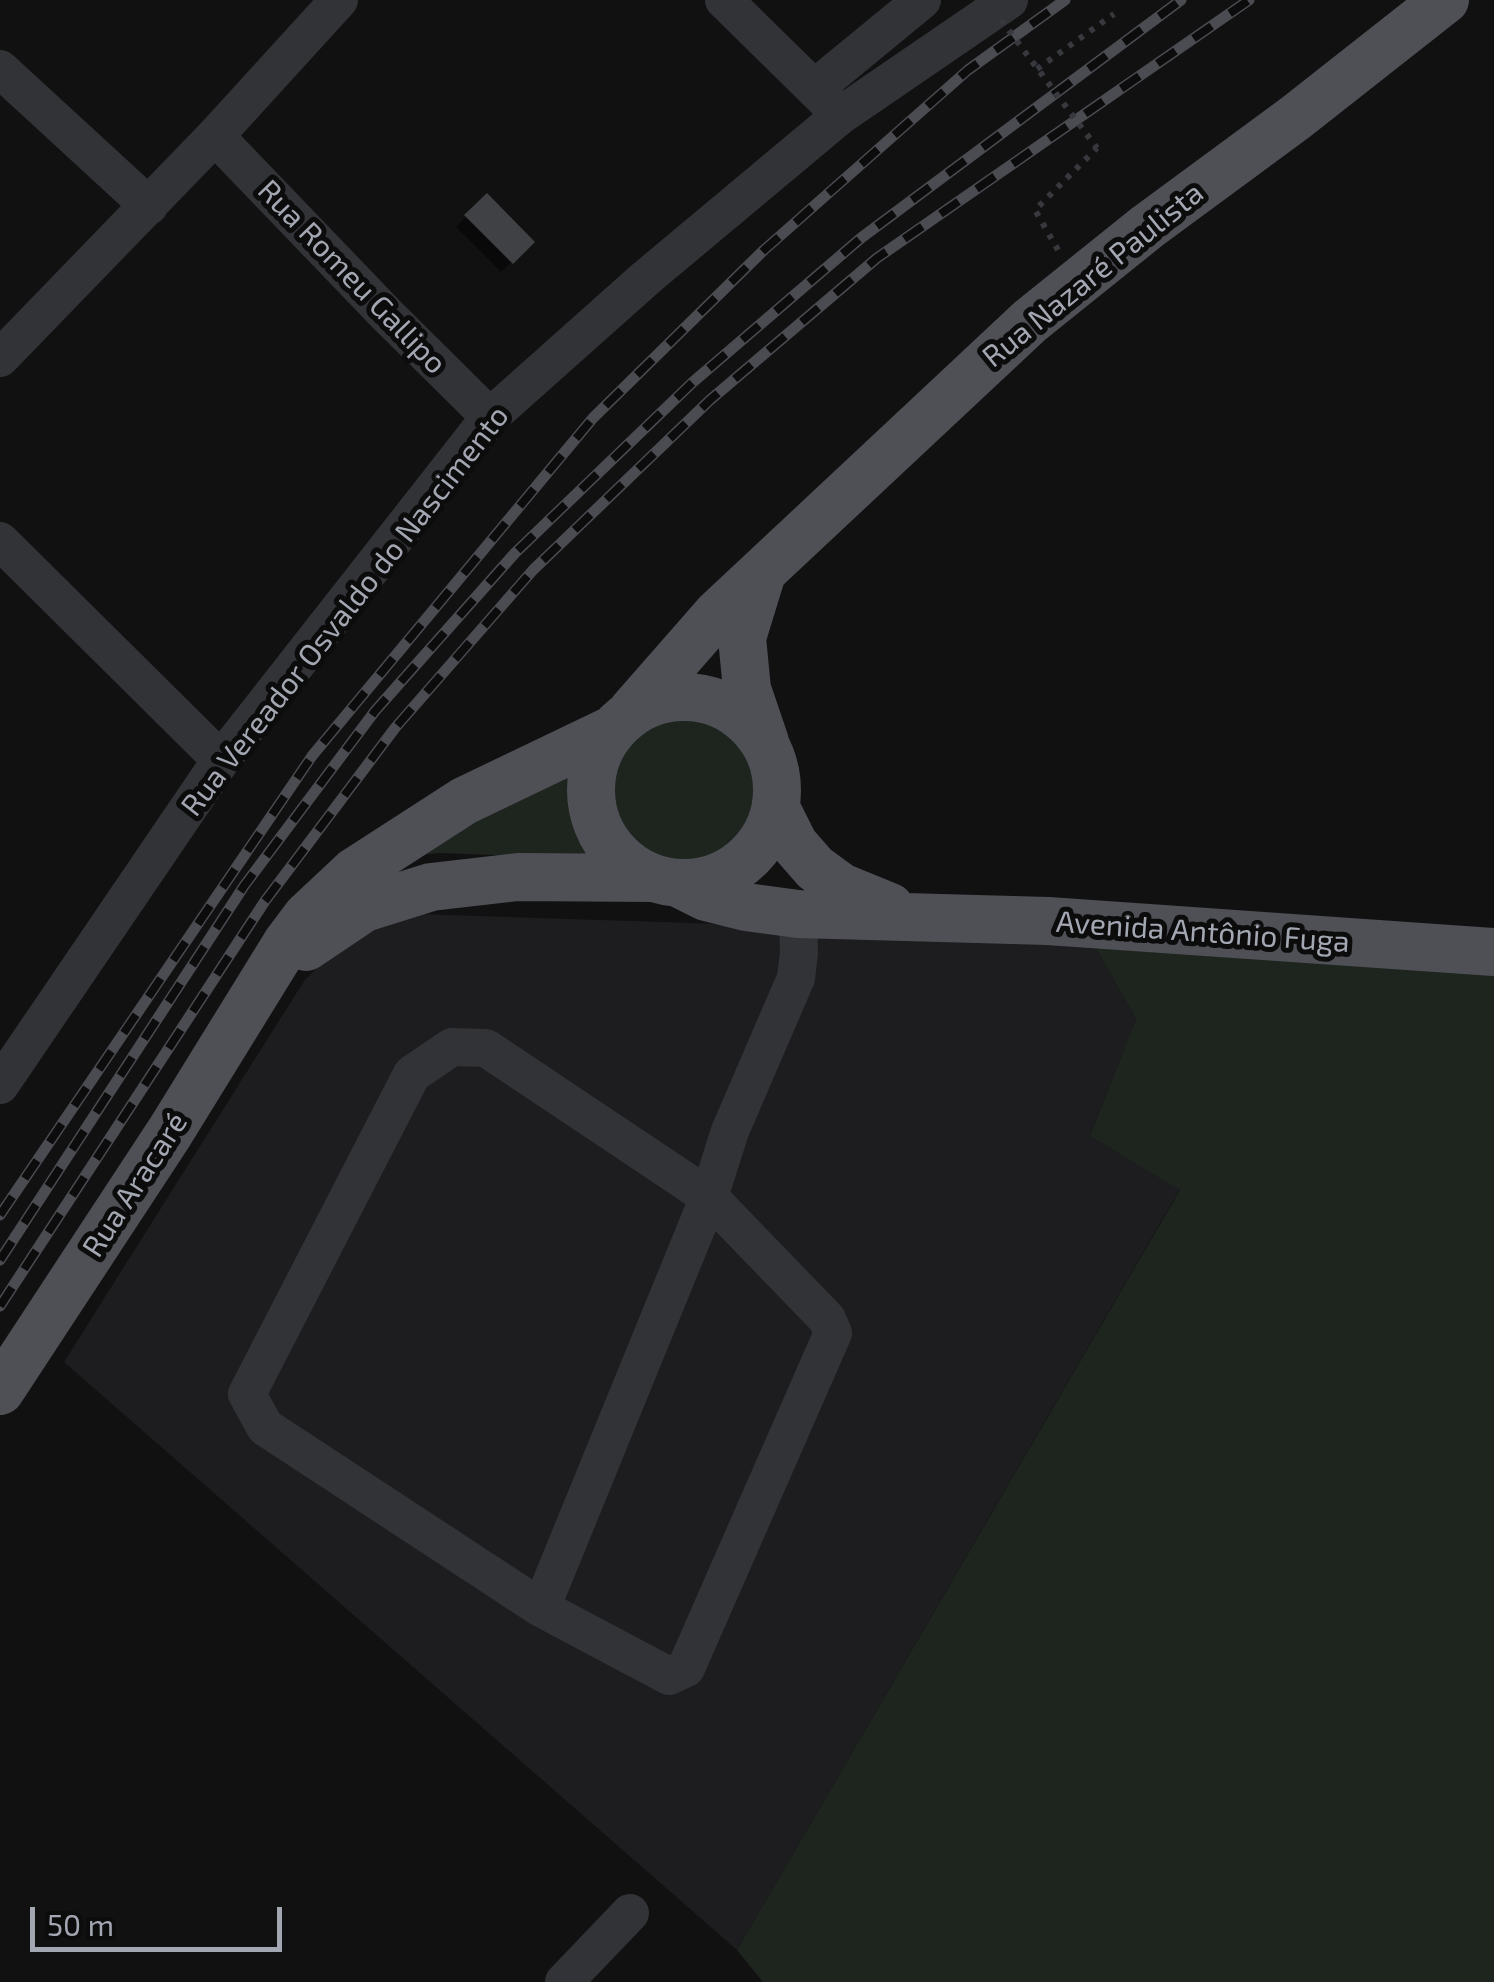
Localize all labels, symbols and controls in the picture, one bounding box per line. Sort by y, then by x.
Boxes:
street label: Rua Romeu Gallipo [250,173,454,381]
street label: Rua Nazaré Paulista [975,175,1211,375]
street label: Rua Vereador Osvaldo do Nascimento [174,399,516,823]
street label: Avenida Antônio Fuga [1055,904,1351,960]
street label: Rua Aracaré [75,1106,195,1264]
scale bar [35,1887,288,1949]
text: 50 m [47,1906,114,1942]

